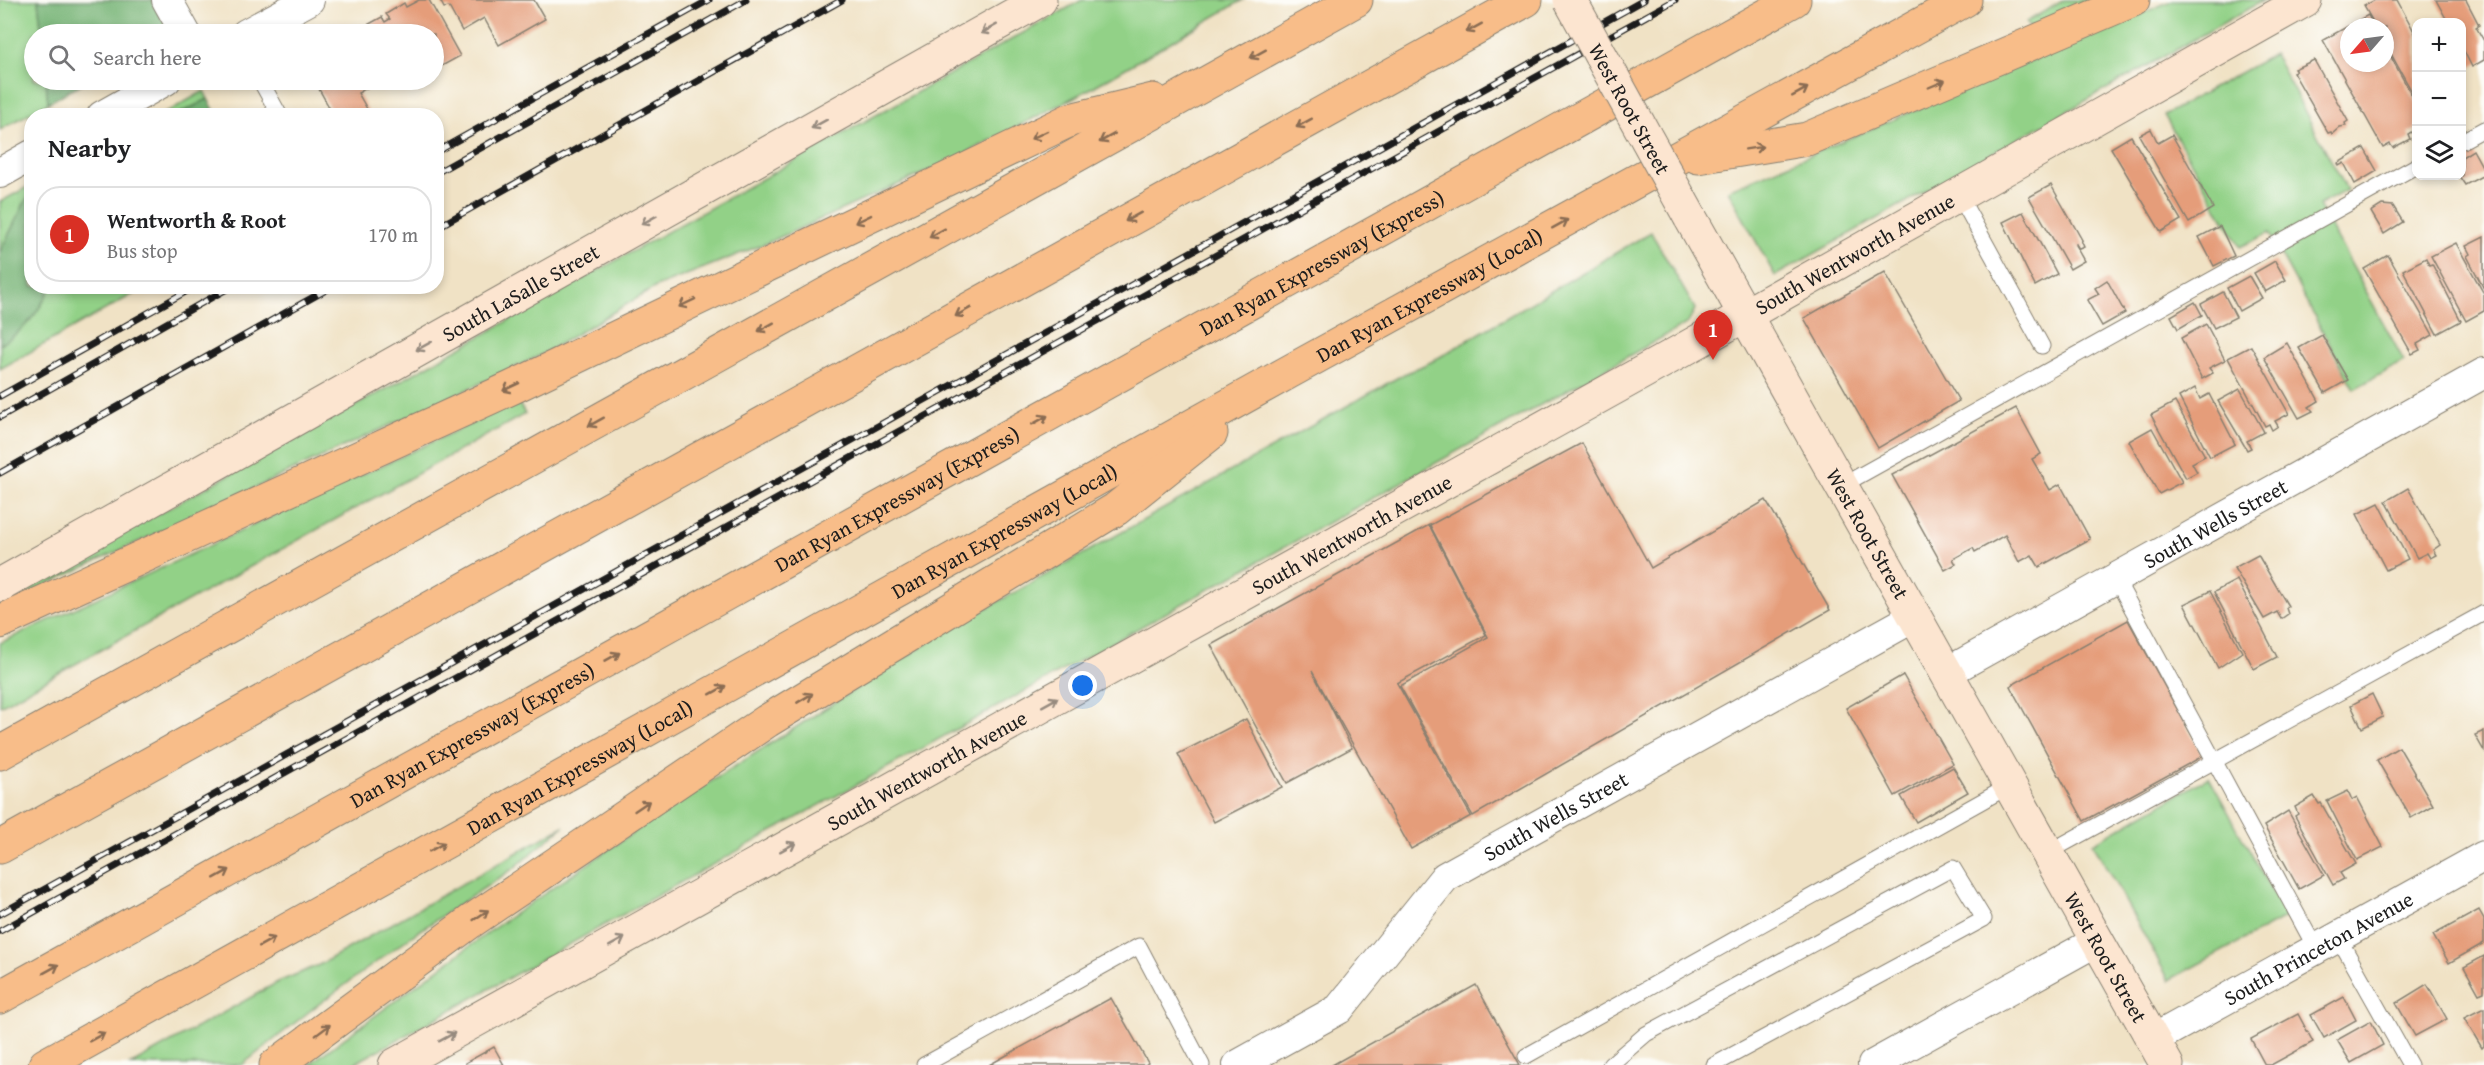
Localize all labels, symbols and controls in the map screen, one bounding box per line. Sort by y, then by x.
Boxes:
north arrow [2340,18,2394,72]
map controls [2412,18,2466,180]
button: + [2412,18,2466,72]
one-way arrow [981,23,998,35]
one-way arrow [1466,23,1484,34]
search box [24,24,444,90]
street label: West Root Street [1581,37,1679,180]
icon: search [45,41,78,74]
text: Search here [93,41,202,73]
one-way arrow [1249,49,1266,61]
button: − [2412,72,2466,126]
one-way arrow [1927,78,1946,89]
one-way arrow [1791,86,1808,98]
one-way arrow [1296,117,1313,129]
one-way arrow [811,118,828,130]
button: layers [2412,126,2466,180]
text: Nearby [48,128,131,167]
one-way arrow [1030,130,1048,142]
one-way arrow [1099,133,1117,144]
one-way arrow [1744,142,1764,153]
street label: Dan Ryan Expressway (Express) [1193,182,1450,343]
street label: South Wentworth Avenue [1749,185,1960,322]
text: Wentworth & Root [107,204,286,236]
one-way arrow [1125,211,1142,223]
one-way arrow [641,214,658,226]
one-way arrow [854,214,872,226]
one-way arrow [1551,218,1568,230]
text: 1 [64,220,75,249]
text: 170 m [368,220,418,249]
street label: Dan Ryan Expressway (Local) [1310,220,1548,370]
one-way arrow [929,227,946,239]
street label: South LaSalle Street [436,235,605,349]
text: Bus stop [107,236,178,265]
one-way arrow [679,298,697,310]
one-way arrow [954,307,972,318]
pin: 1 [1694,310,1732,360]
one-way arrow [758,322,776,333]
one-way arrow [416,340,433,352]
one-way arrow [503,382,521,394]
one-way arrow [1031,413,1048,425]
one-way arrow [588,416,605,428]
street label: Dan Ryan Expressway (Express) [769,418,1025,579]
street label: Dan Ryan Expressway (Local) [885,455,1123,606]
street label: West Root Street [1819,462,1918,605]
street label: South Wentworth Avenue [1246,466,1457,602]
street label: South Wells Street [2137,470,2293,576]
one-way arrow [603,651,621,662]
street label: Dan Ryan Expressway (Express) [344,654,600,815]
your location [1068,671,1097,700]
one-way arrow [709,684,726,696]
street label: Dan Ryan Expressway (Local) [461,692,698,843]
one-way arrow [796,692,813,704]
one-way arrow [1041,695,1058,707]
street label: South Wentworth Avenue [821,702,1032,838]
street label: South Wells Street [1477,763,1634,868]
one-way arrow [634,799,651,812]
one-way arrow [428,841,445,853]
one-way arrow [778,841,796,852]
one-way arrow [212,868,230,879]
street label: South Princeton Avenue [2218,883,2419,1013]
street label: West Root Street [2057,886,2156,1029]
one-way arrow [472,909,488,921]
one-way arrow [258,935,275,947]
one-way arrow [608,936,625,948]
one-way arrow [42,963,59,975]
one-way arrow [315,1023,331,1036]
one-way arrow [88,1030,105,1042]
one-way arrow [438,1030,455,1042]

